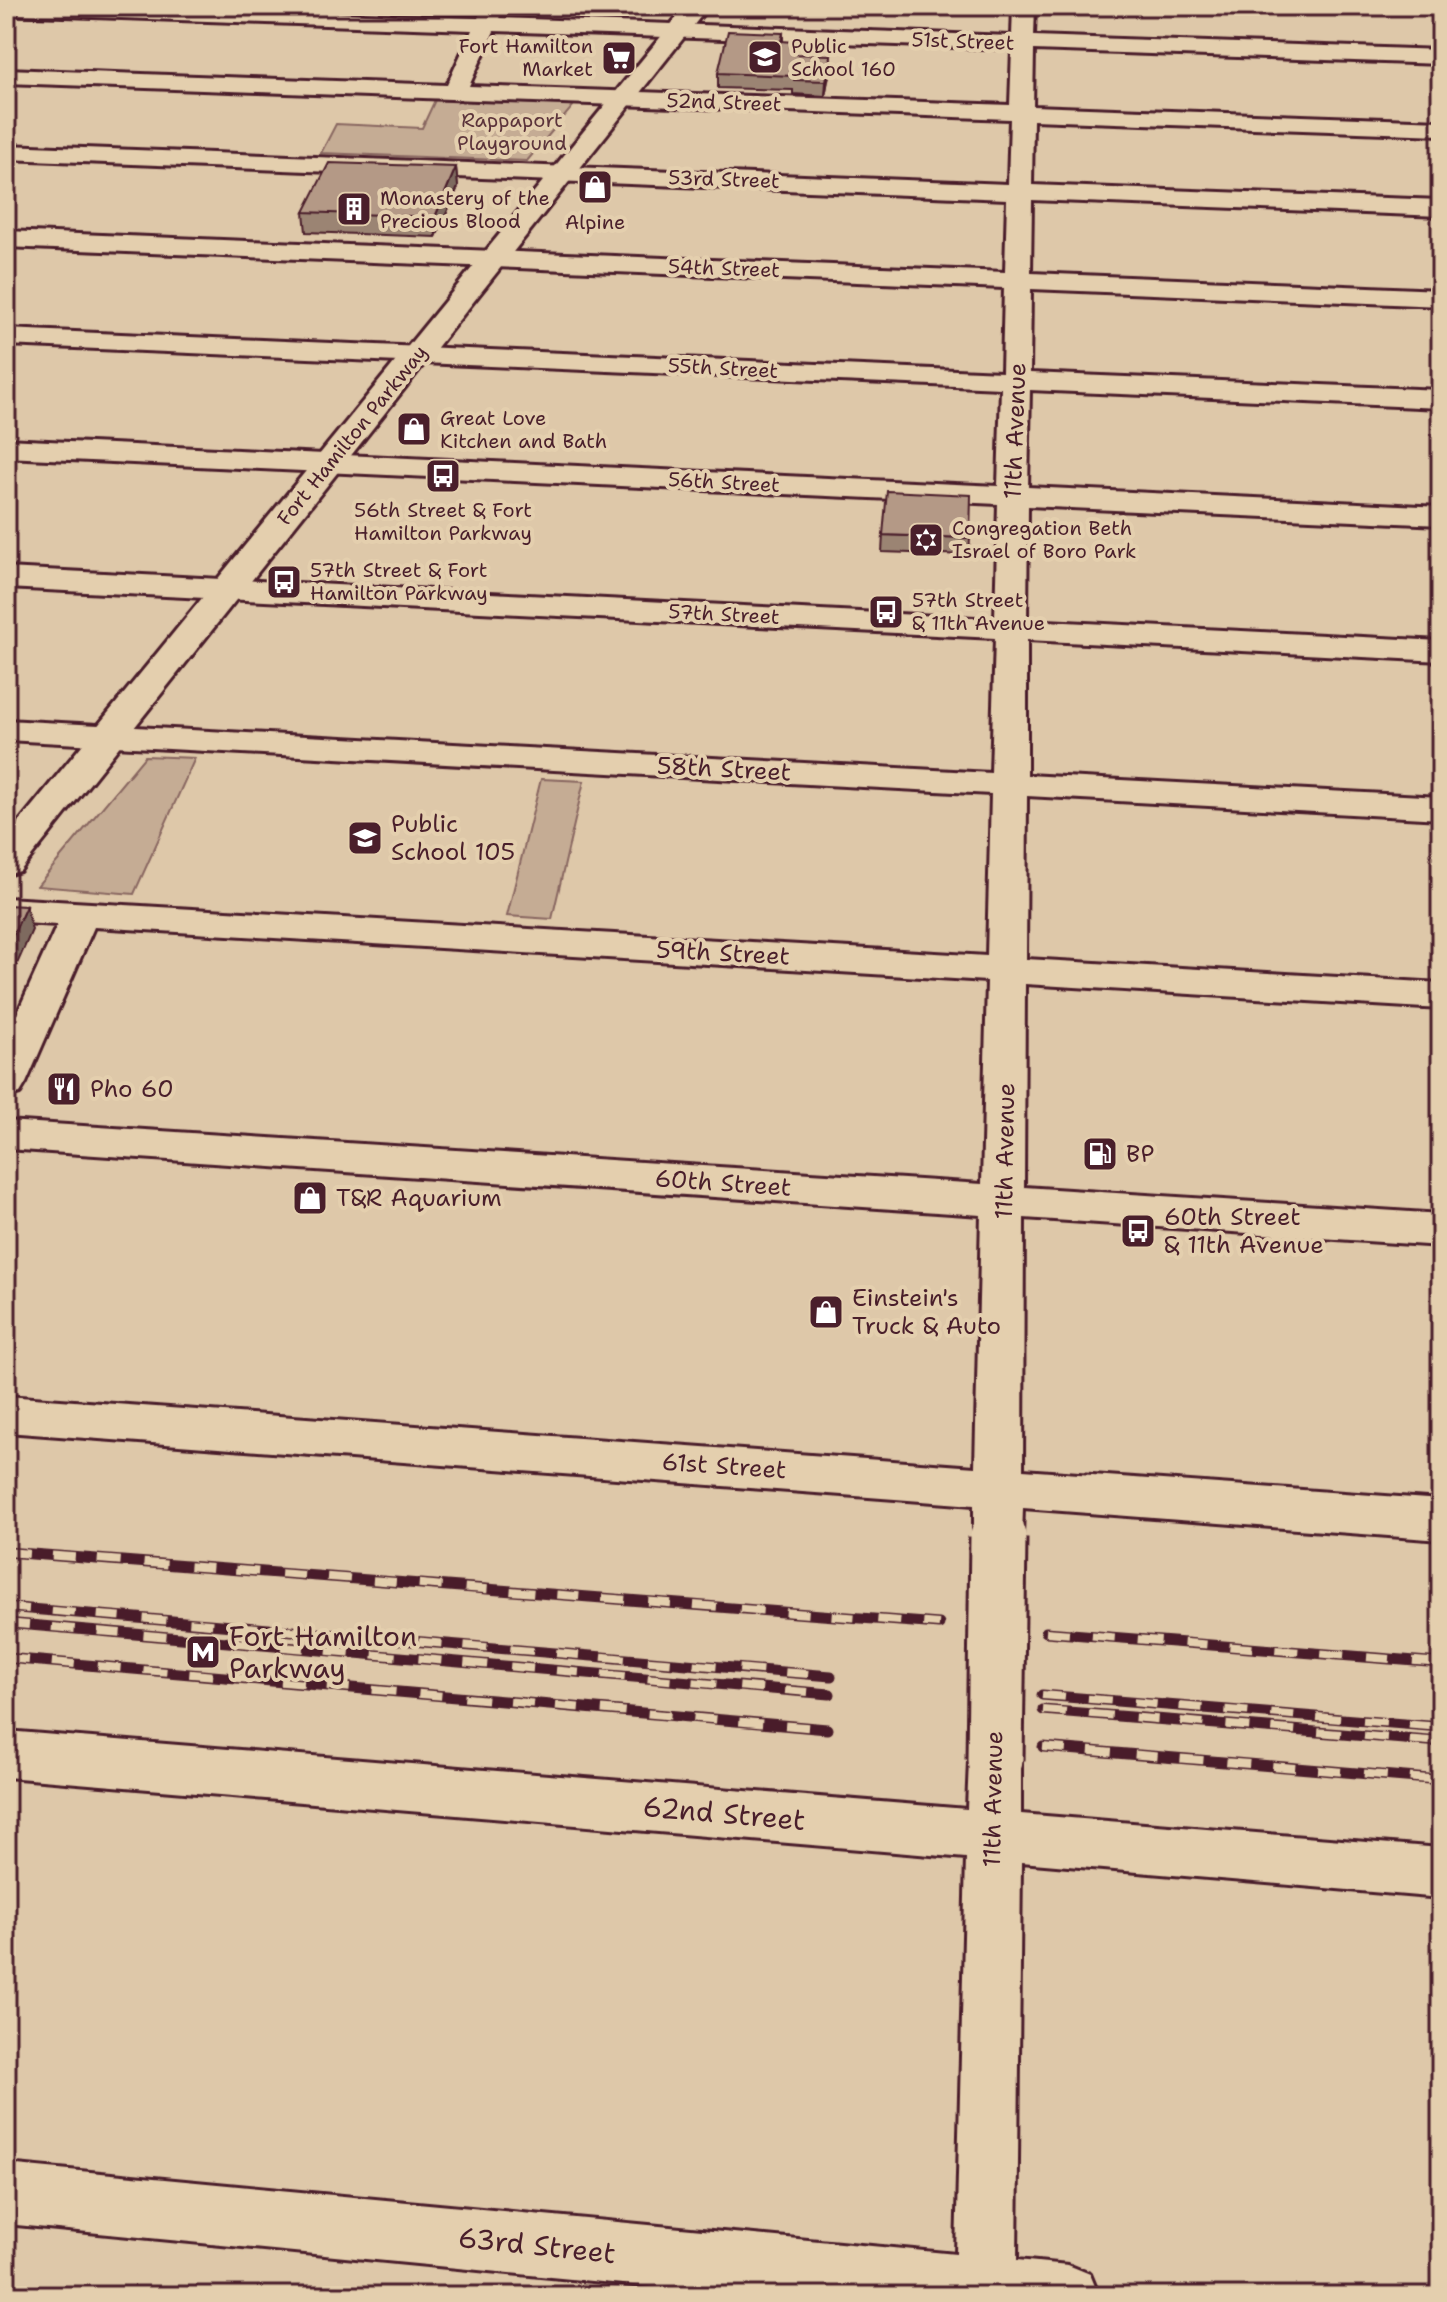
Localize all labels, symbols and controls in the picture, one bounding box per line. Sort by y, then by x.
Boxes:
street label: 51st Street [911,26,1015,56]
place label: Fort Hamilton Market [459,33,593,82]
place label: Public School 160 [791,33,896,82]
school or university icon: Public School 160 [746,38,784,76]
supermarket icon: Fort Hamilton Market [600,39,638,77]
street label: 52nd Street [666,87,782,117]
park label: Rappaport Playground [457,107,567,156]
street label: 53rd Street [668,164,780,194]
shop icon: Alpine [576,168,614,206]
place label: Monastery of the Precious Blood [380,185,550,234]
building icon: Monastery of the Precious Blood [335,190,373,228]
place label: Alpine [565,209,625,235]
street label: 54th Street [667,253,781,283]
street label: Fort Hamilton Parkway [271,340,433,530]
street label: 55th Street [667,352,779,384]
street label: 11th Avenue [997,362,1033,500]
place label: Great Love Kitchen and Bath [440,405,607,454]
shop icon: Great Love Kitchen and Bath [395,410,433,448]
bus stop icon: 56th Street & Fort Hamilton Parkway [424,457,462,495]
street label: 56th Street [667,466,781,498]
place label: 56th Street & Fort Hamilton Parkway [354,497,532,546]
place label: Congregation Beth Israel of Boro Park [952,515,1137,564]
synagogue icon: Congregation Beth Israel of Boro Park [907,521,945,559]
place label: 57th Street & Fort Hamilton Parkway [310,557,488,606]
bus stop icon: 57th Street & Fort Hamilton Parkway [265,563,303,601]
place label: 57th Street & 11th Avenue [912,587,1045,636]
bus stop icon: 57th Street & 11th Avenue [867,593,905,631]
street label: 57th Street [668,598,780,630]
street label: 58th Street [656,750,792,788]
place label: Public School 105 [391,808,515,868]
school or university icon: Public School 105 [346,819,384,857]
street label: 59th Street [655,934,791,972]
restaurant icon: Pho 60 [45,1070,83,1108]
place label: Pho 60 [90,1073,174,1105]
street label: 11th Avenue [988,1082,1022,1220]
fuel station icon: BP [1081,1135,1119,1173]
place label: BP [1126,1138,1154,1170]
street label: 60th Street [654,1162,792,1204]
shop icon: T&R Aquarium [291,1179,329,1217]
place label: T&R Aquarium [336,1182,502,1214]
place label: 60th Street & 11th Avenue [1164,1201,1324,1261]
bus stop icon: 60th Street & 11th Avenue [1119,1212,1157,1250]
place label: Einstein's Truck & Auto [852,1282,1001,1342]
shop icon: Einstein's Truck & Auto [807,1293,845,1331]
street label: 61st Street [661,1446,787,1486]
place label: Fort Hamilton Parkway [229,1617,417,1687]
metro station icon: Fort Hamilton Parkway [184,1633,222,1671]
street label: 11th Avenue [976,1730,1010,1868]
street label: 62nd Street [641,1787,807,1839]
street label: 63rd Street [456,2218,618,2272]

